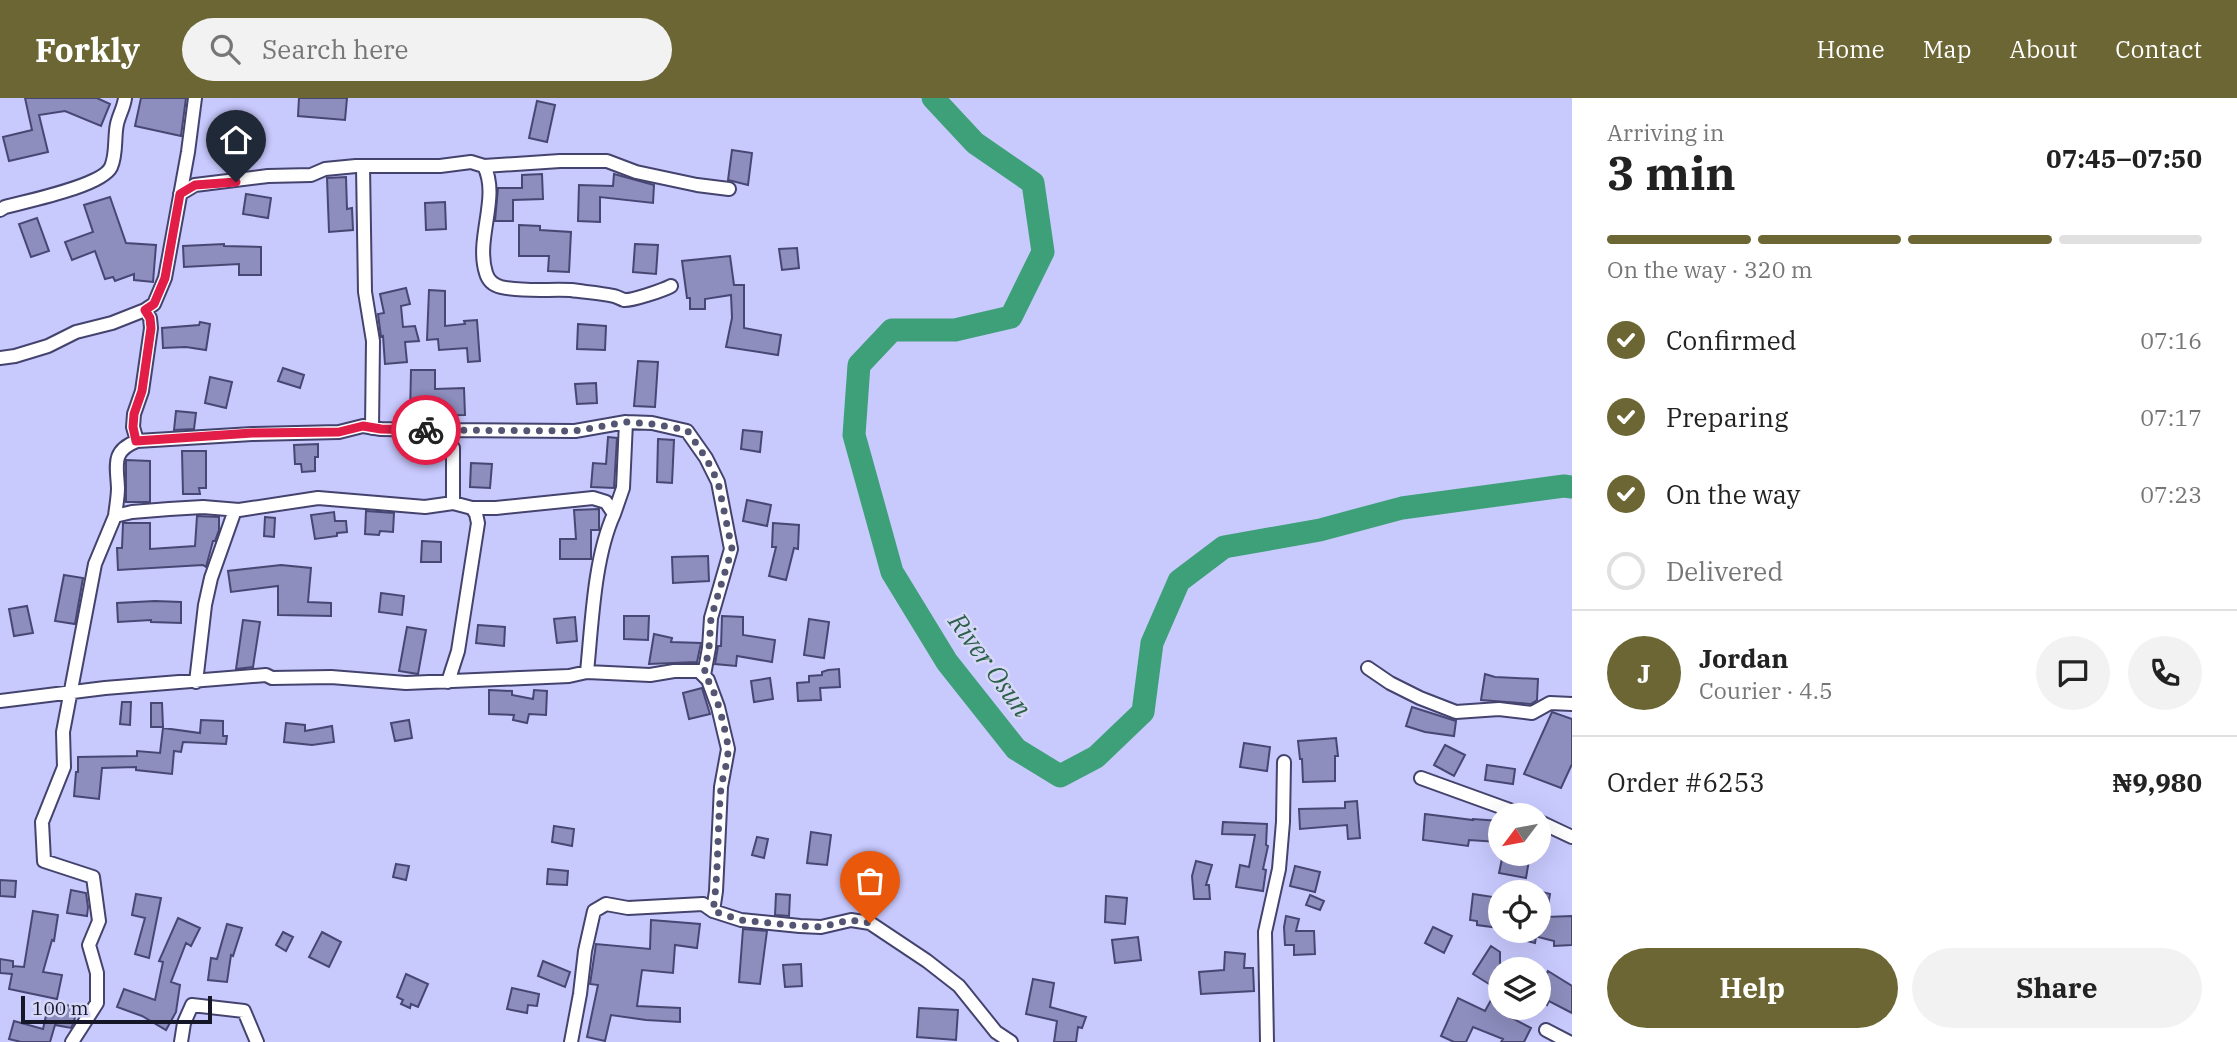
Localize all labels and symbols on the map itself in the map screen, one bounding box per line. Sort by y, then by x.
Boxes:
pin [206,110,266,182]
courier [391,395,461,465]
water label: River Osun [941,605,1040,723]
north arrow [1488,803,1550,866]
pin [840,851,900,923]
scale bar [21,993,212,1025]

